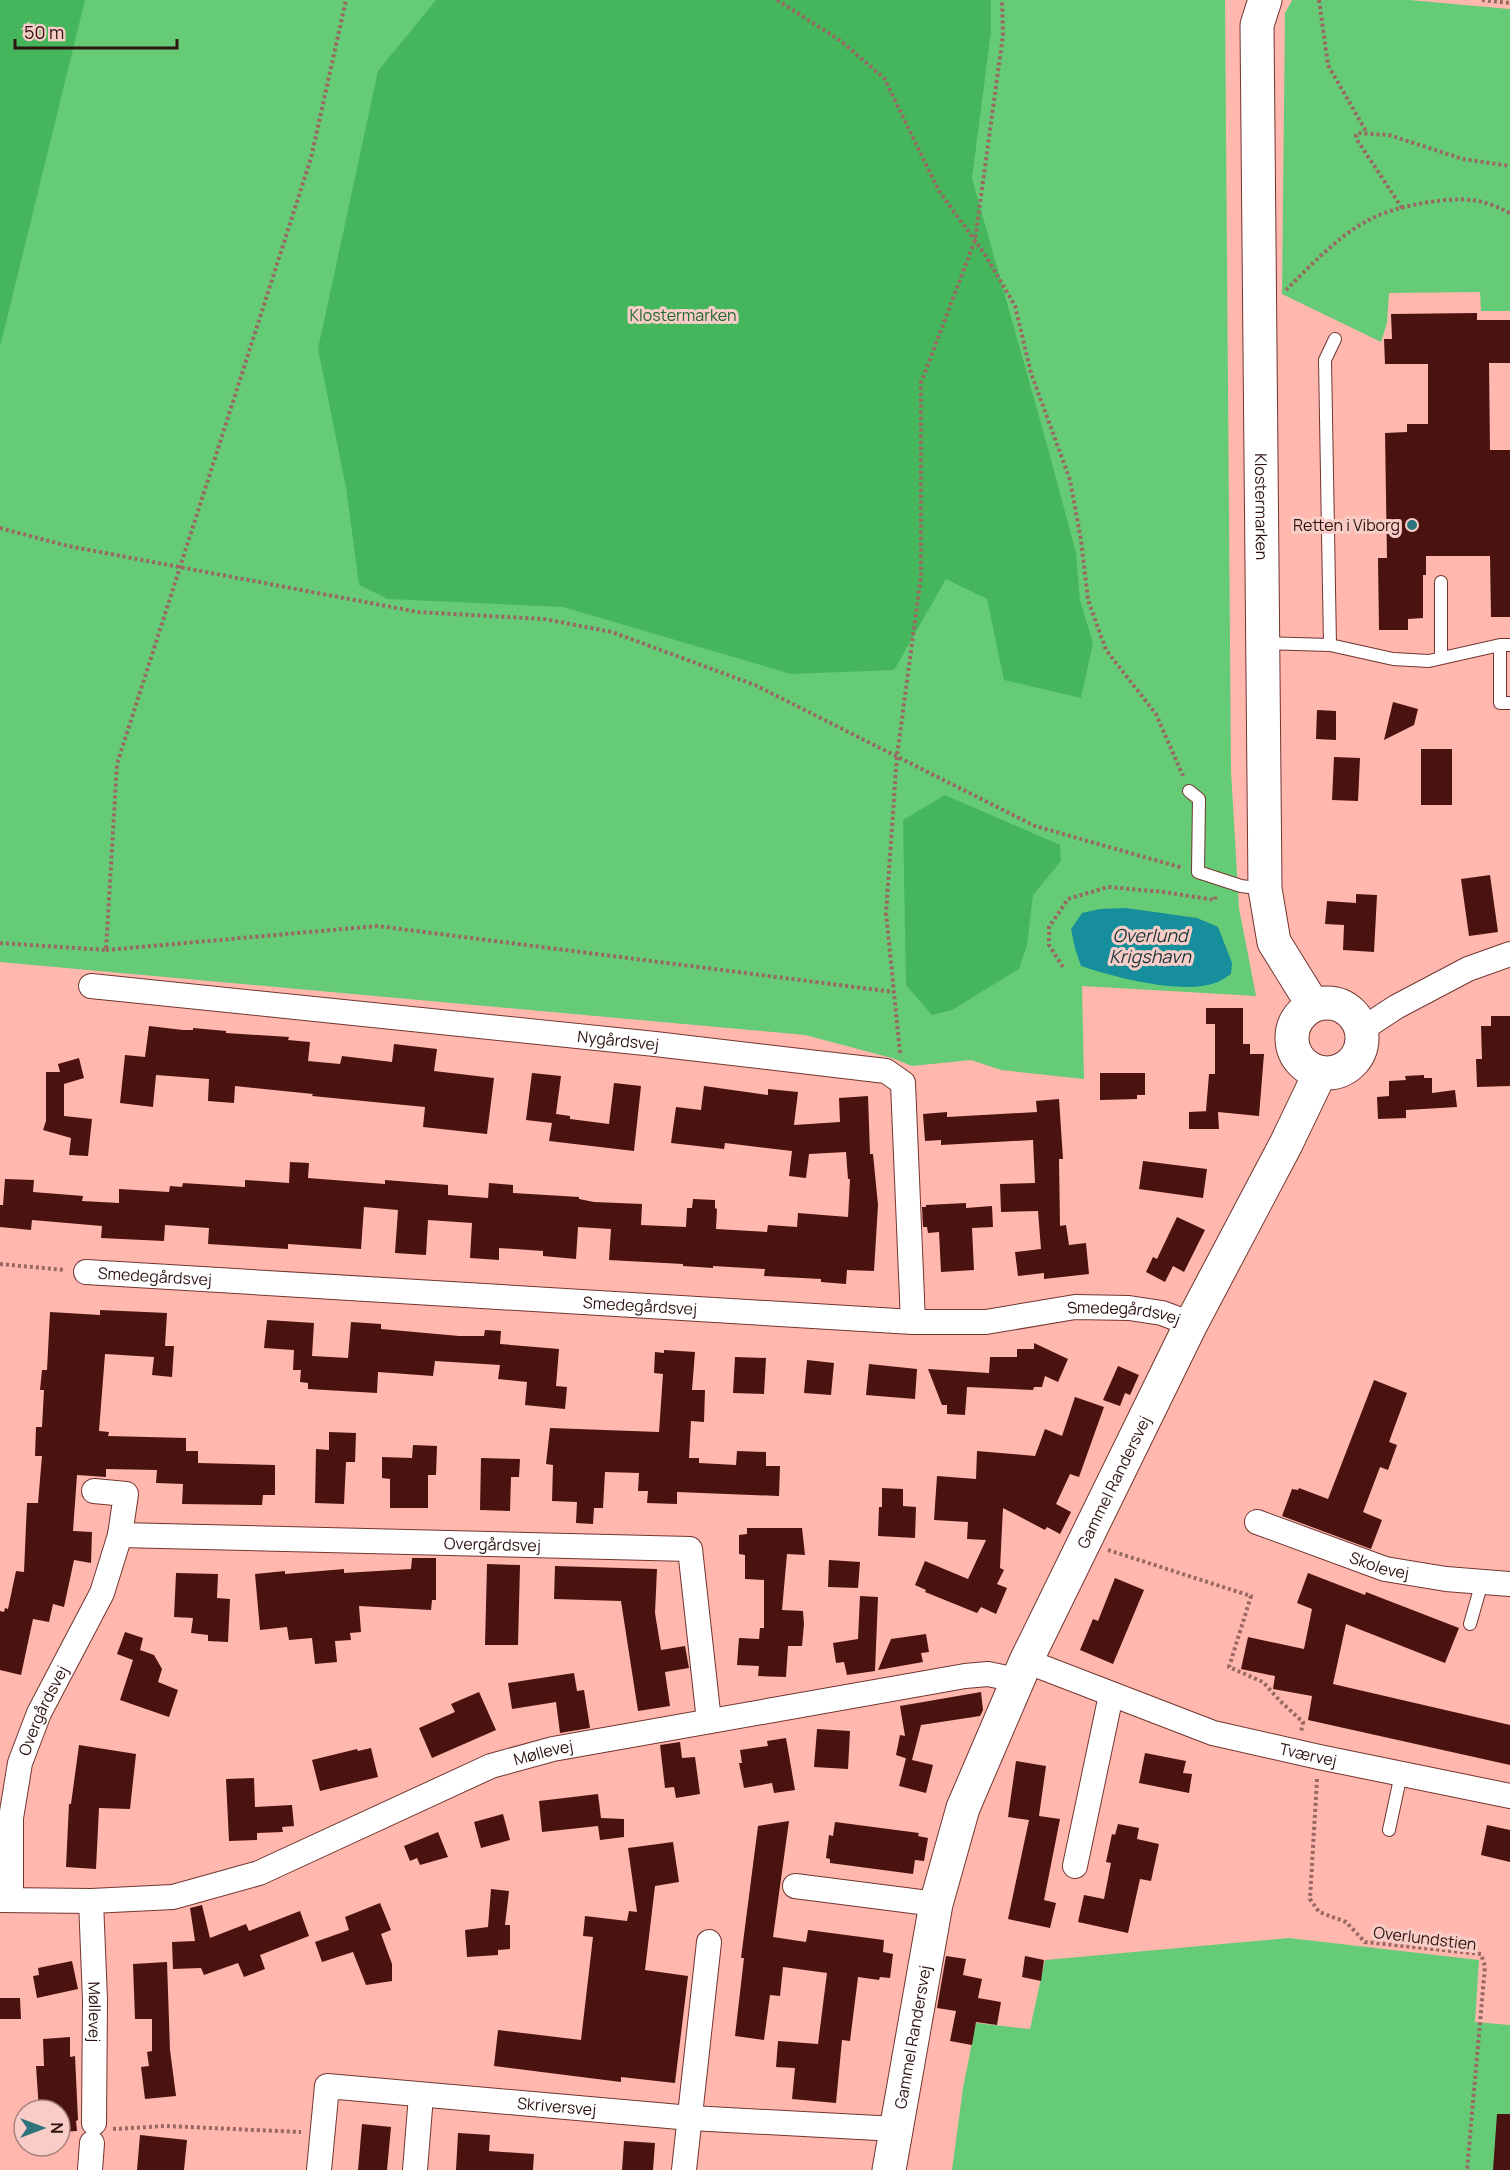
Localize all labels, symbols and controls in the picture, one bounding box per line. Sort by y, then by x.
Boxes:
scale bar [15,12,177,50]
text: 50 m [24,20,64,44]
park label: Klostermarken [630,304,736,326]
street label: Klostermarken [1250,453,1273,560]
place label: Retten i Viborg [1293,514,1400,536]
marker: Retten i Viborg [1405,518,1419,532]
water label: Overlund Krigshavn [1109,923,1192,968]
street label: Nygårdsvej [576,1025,660,1055]
street label: Smedegårdsvej [97,1262,213,1291]
street label: Smedegårdsvej [582,1291,698,1320]
street label: Smedegårdsvej [1065,1296,1184,1330]
street label: Gammel Randersvej [1072,1412,1155,1552]
street label: Overgårdsvej [444,1532,541,1556]
street label: Skolevej [1347,1546,1411,1584]
street label: Overgårdsvej [13,1662,73,1759]
street label: Møllevej [511,1735,575,1770]
street label: Tværvej [1277,1737,1339,1771]
street label: Overlundstien [1372,1921,1478,1955]
street label: Gammel Randersvej [889,1963,936,2111]
street label: Møllevej [83,1981,106,2042]
street label: Skriversvej [516,2092,597,2121]
north arrow [12,2098,72,2158]
text: N [46,2122,68,2134]

